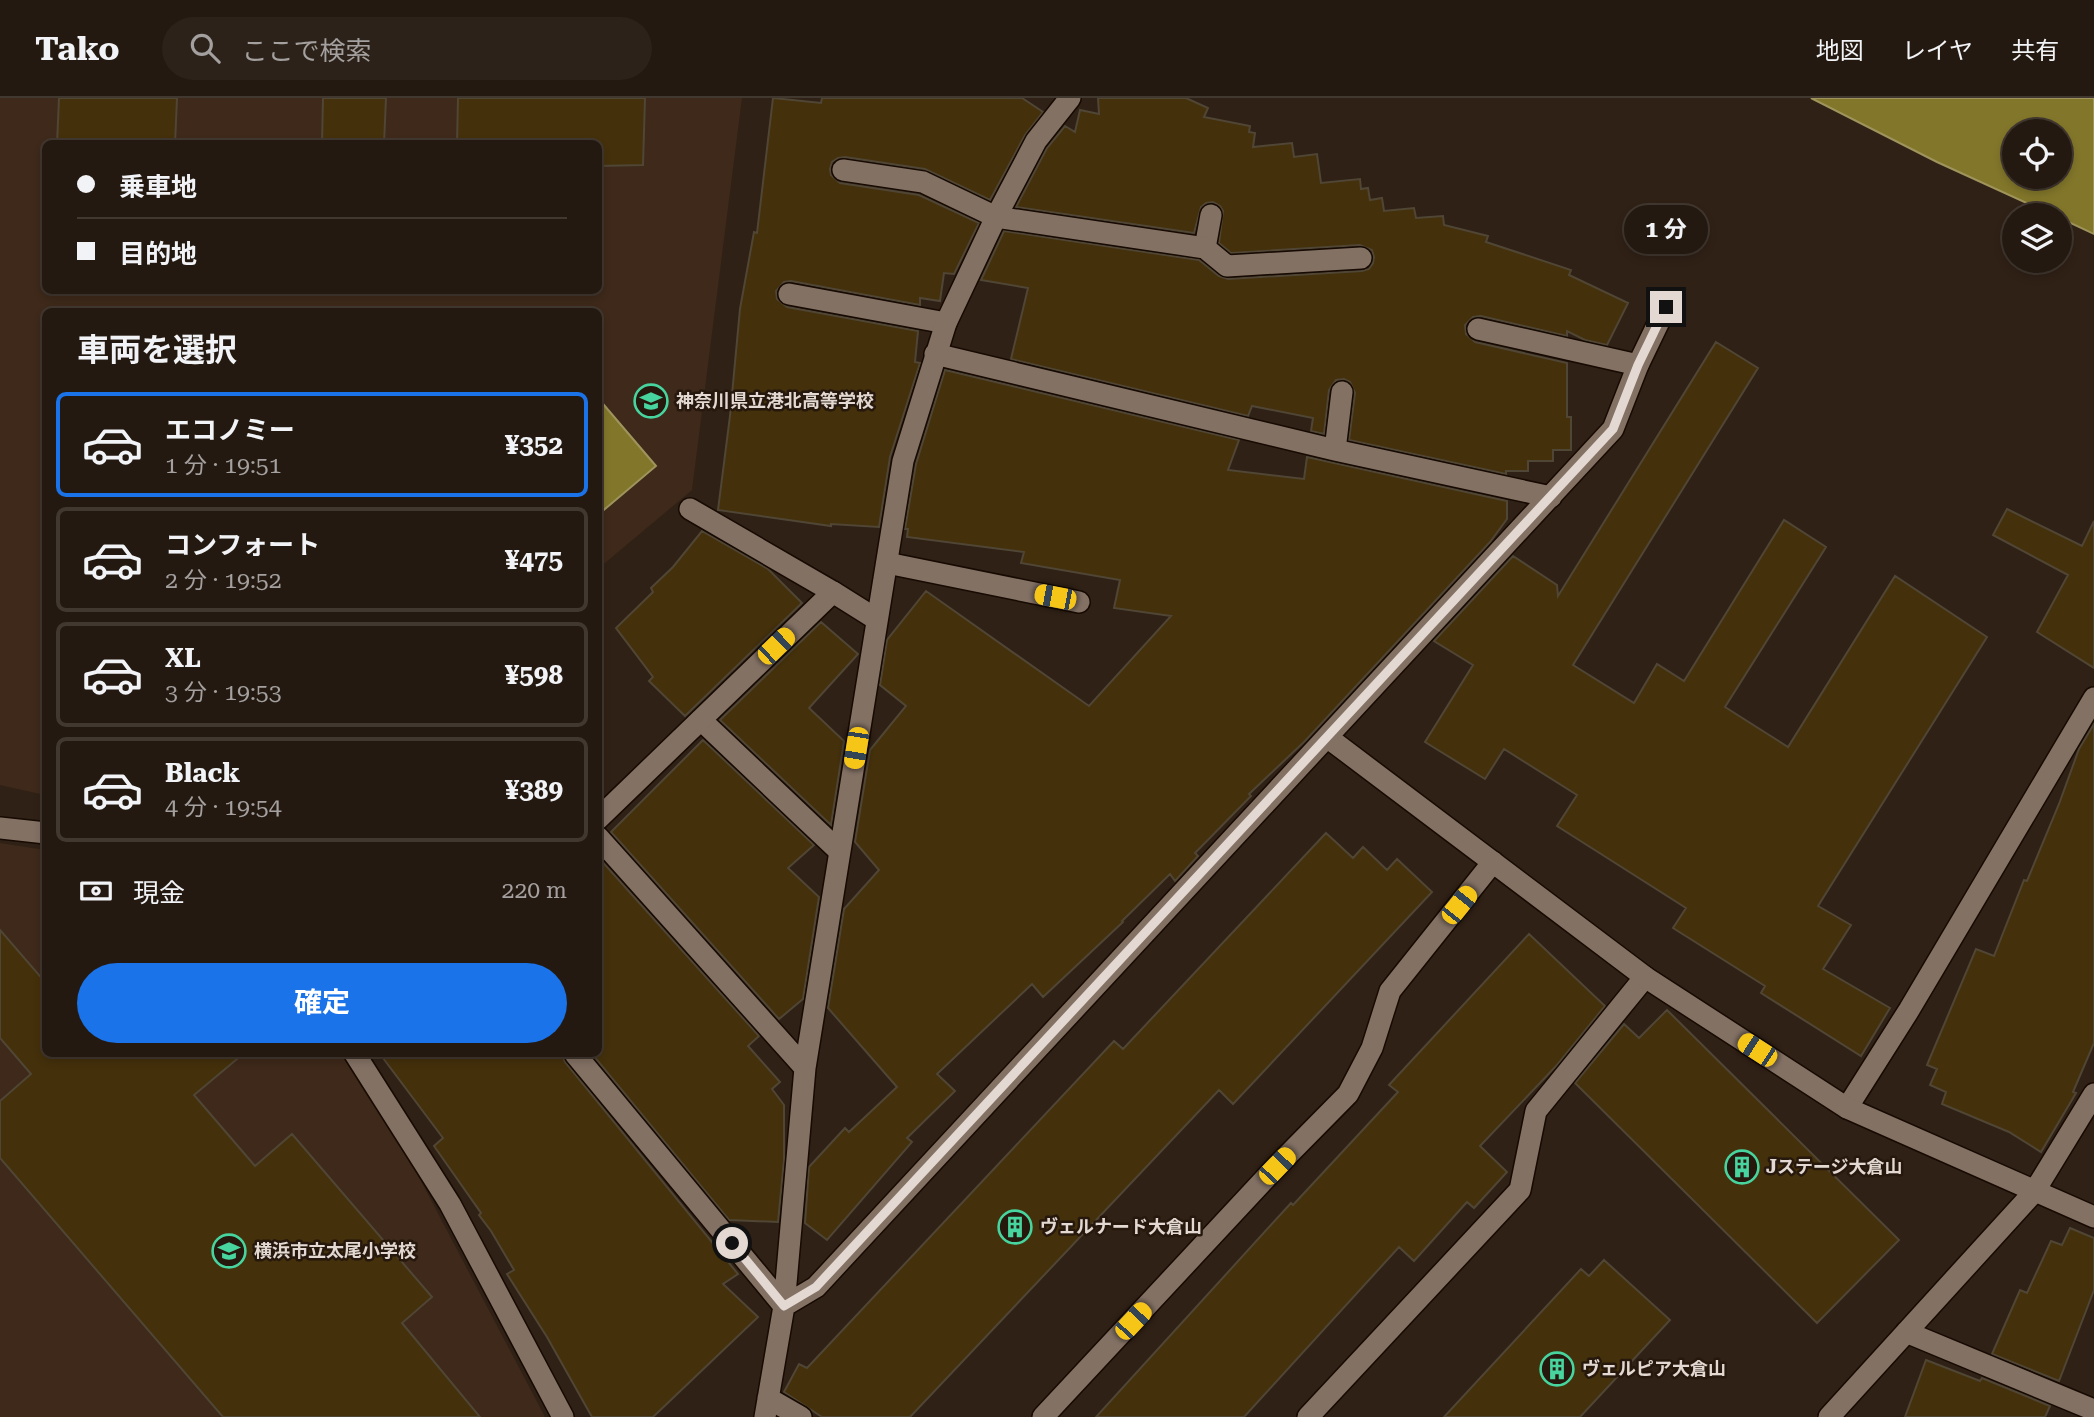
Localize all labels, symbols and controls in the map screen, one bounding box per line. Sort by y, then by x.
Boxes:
search box [162,17,652,80]
text: Tako [35,29,120,68]
icon: search [186,29,224,67]
text: ここで検索 [242,36,372,66]
text: 地図 [1816,37,1864,65]
text: レイヤ [1902,37,1973,65]
text: 共有 [2011,37,2059,65]
map controls [2002,119,2072,273]
button: locate [2002,119,2072,189]
text: 乗車地 [119,172,197,202]
button: layers [2002,203,2072,273]
callout: 1 分 [1624,206,1708,254]
text: 1 分 [1645,216,1687,243]
text: 目的地 [119,239,197,269]
route end [1650,291,1682,323]
text: 車両を選択 [77,331,237,369]
school or university icon: 神奈川県立港北高等学校 [632,382,670,420]
place label: 神奈川県立港北高等学校 [676,390,874,411]
icon: car [81,413,144,476]
text: エコノミー [165,415,295,445]
text: ¥352 [505,430,563,460]
text: 1 分 · 19:51 [165,452,282,479]
icon: car [81,528,144,591]
text: コンフォート [165,530,320,560]
text: ¥475 [505,545,563,575]
text: 2 分 · 19:52 [165,567,282,594]
car [1033,583,1078,611]
car [754,624,799,668]
icon: car [81,643,144,706]
text: XL [165,643,201,673]
text: ¥598 [505,660,563,690]
text: 3 分 · 19:53 [165,679,282,706]
car [843,726,870,770]
icon: car [81,758,144,821]
text: Black [165,758,240,788]
text: ¥389 [505,775,563,805]
text: 4 分 · 19:54 [165,794,282,821]
icon: cash [77,872,115,910]
text: 220 m [502,877,567,904]
text: 現金 [133,878,185,908]
car [1438,882,1481,928]
button: 確定 [77,963,567,1043]
car [1734,1030,1781,1070]
car [1255,1144,1300,1188]
building icon: Jステージ大倉山 [1723,1148,1761,1186]
place label: Jステージ大倉山 [1766,1156,1903,1177]
building icon: ヴェルナード大倉山 [996,1208,1034,1246]
place label: ヴェルナード大倉山 [1040,1216,1202,1237]
route start [716,1227,748,1259]
school or university icon: 横浜市立太尾小学校 [210,1232,248,1270]
place label: 横浜市立太尾小学校 [254,1240,416,1261]
car [1111,1298,1156,1344]
building icon: ヴェルピア大倉山 [1538,1350,1576,1388]
place label: ヴェルピア大倉山 [1582,1358,1726,1379]

